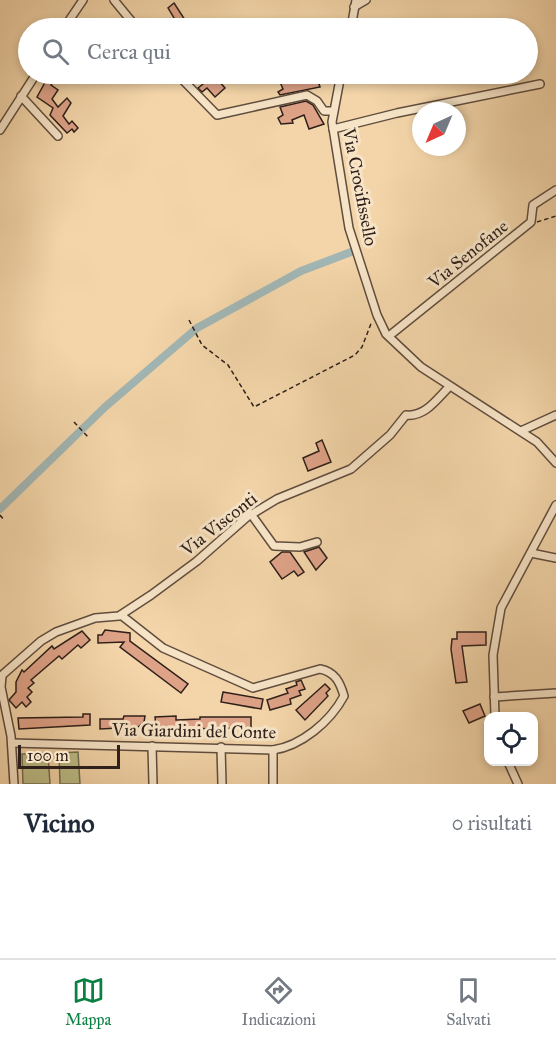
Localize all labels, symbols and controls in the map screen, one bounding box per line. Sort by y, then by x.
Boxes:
search box [18,18,538,84]
icon: search [39,35,72,68]
text: Cerca qui [87,38,171,65]
north arrow [412,102,466,156]
street label: Via Crocifissello [338,125,382,248]
street label: Via Senofane [423,215,512,294]
street label: Via Visconti [176,487,262,561]
map controls [484,712,538,766]
button: locate [484,712,538,766]
street label: Via Giardini del Conte [111,719,276,743]
scale bar [18,742,120,770]
text: 100 m [27,746,69,765]
text: Vicino [24,807,95,839]
text: 0 risultati [452,811,532,835]
tab: Mappa [65,974,111,1029]
tab: Indicazioni [242,974,316,1029]
tab: Salvati [446,974,491,1029]

